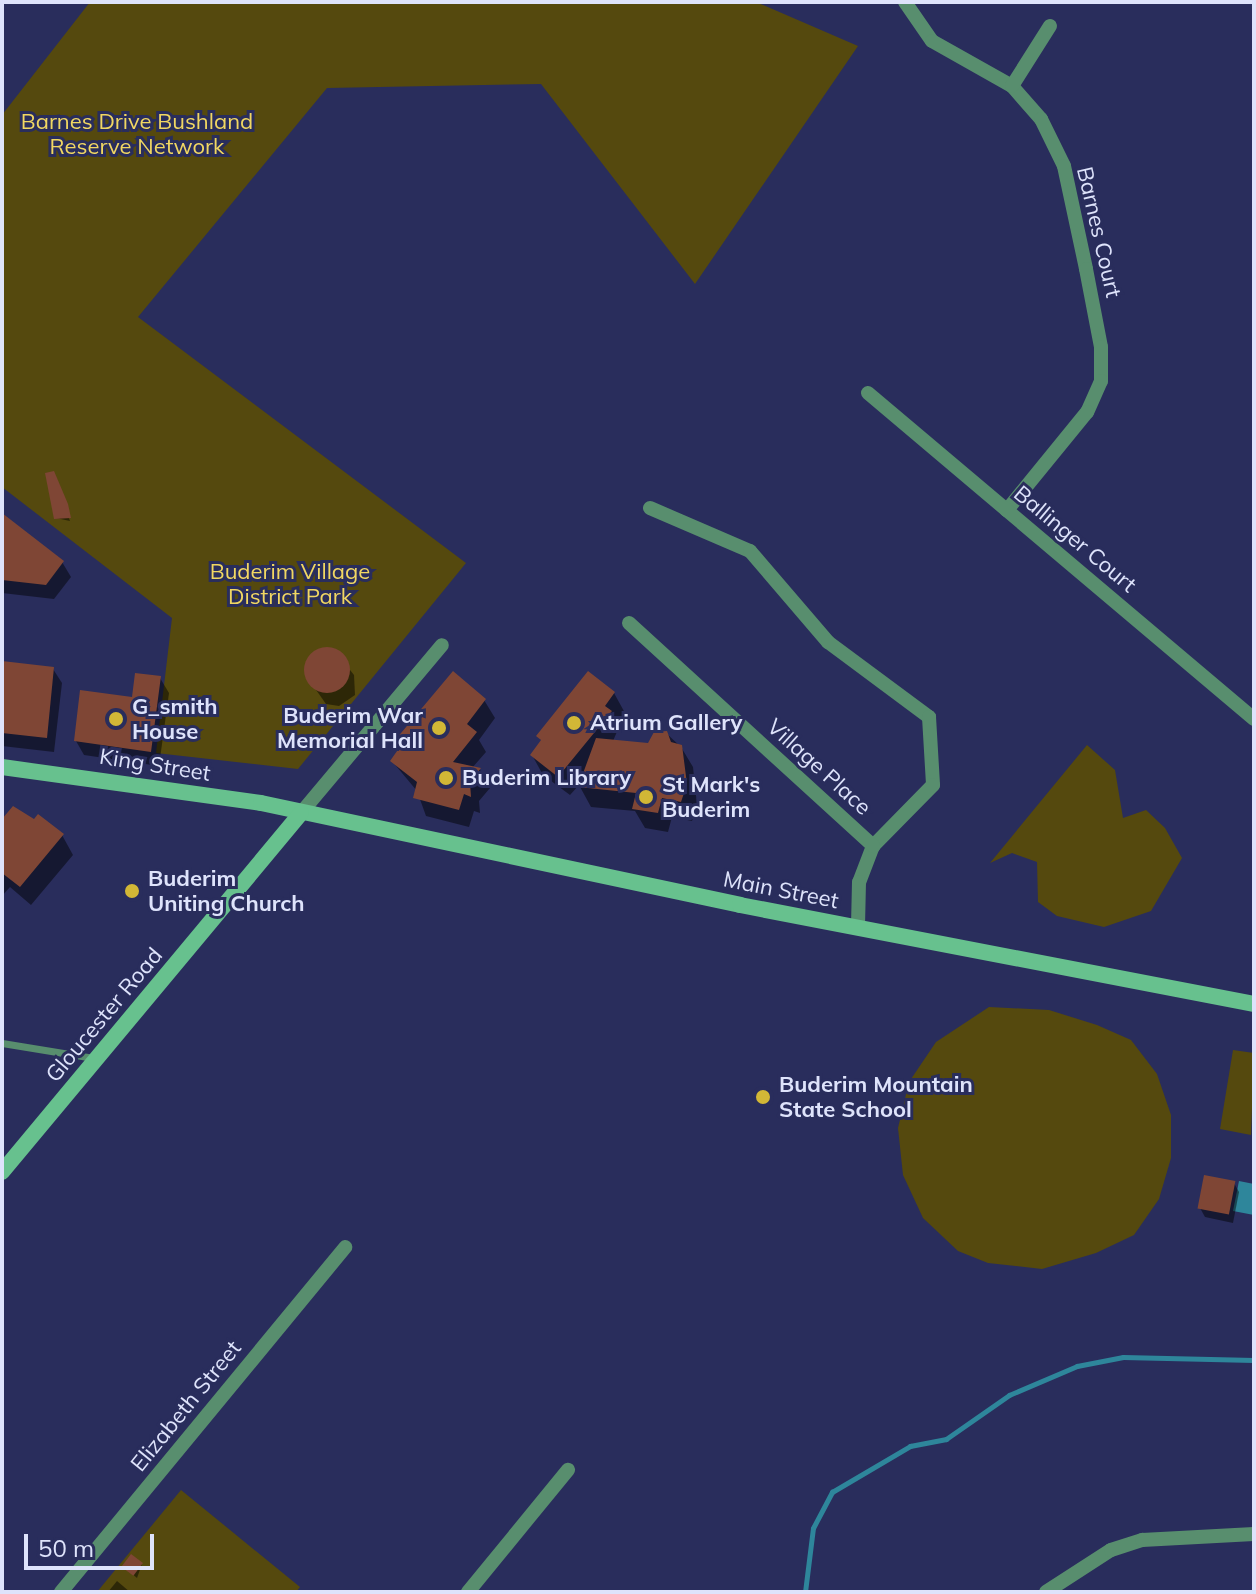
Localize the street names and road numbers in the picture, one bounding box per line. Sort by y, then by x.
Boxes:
street label: Barnes Court [1071,164,1127,300]
street label: Ballinger Court [1008,480,1142,598]
street label: Village Place [762,713,876,821]
street label: King Street [98,743,212,787]
street label: Main Street [721,866,841,914]
street label: Gloucester Road [40,942,168,1088]
street label: Elizabeth Street [125,1335,247,1477]

